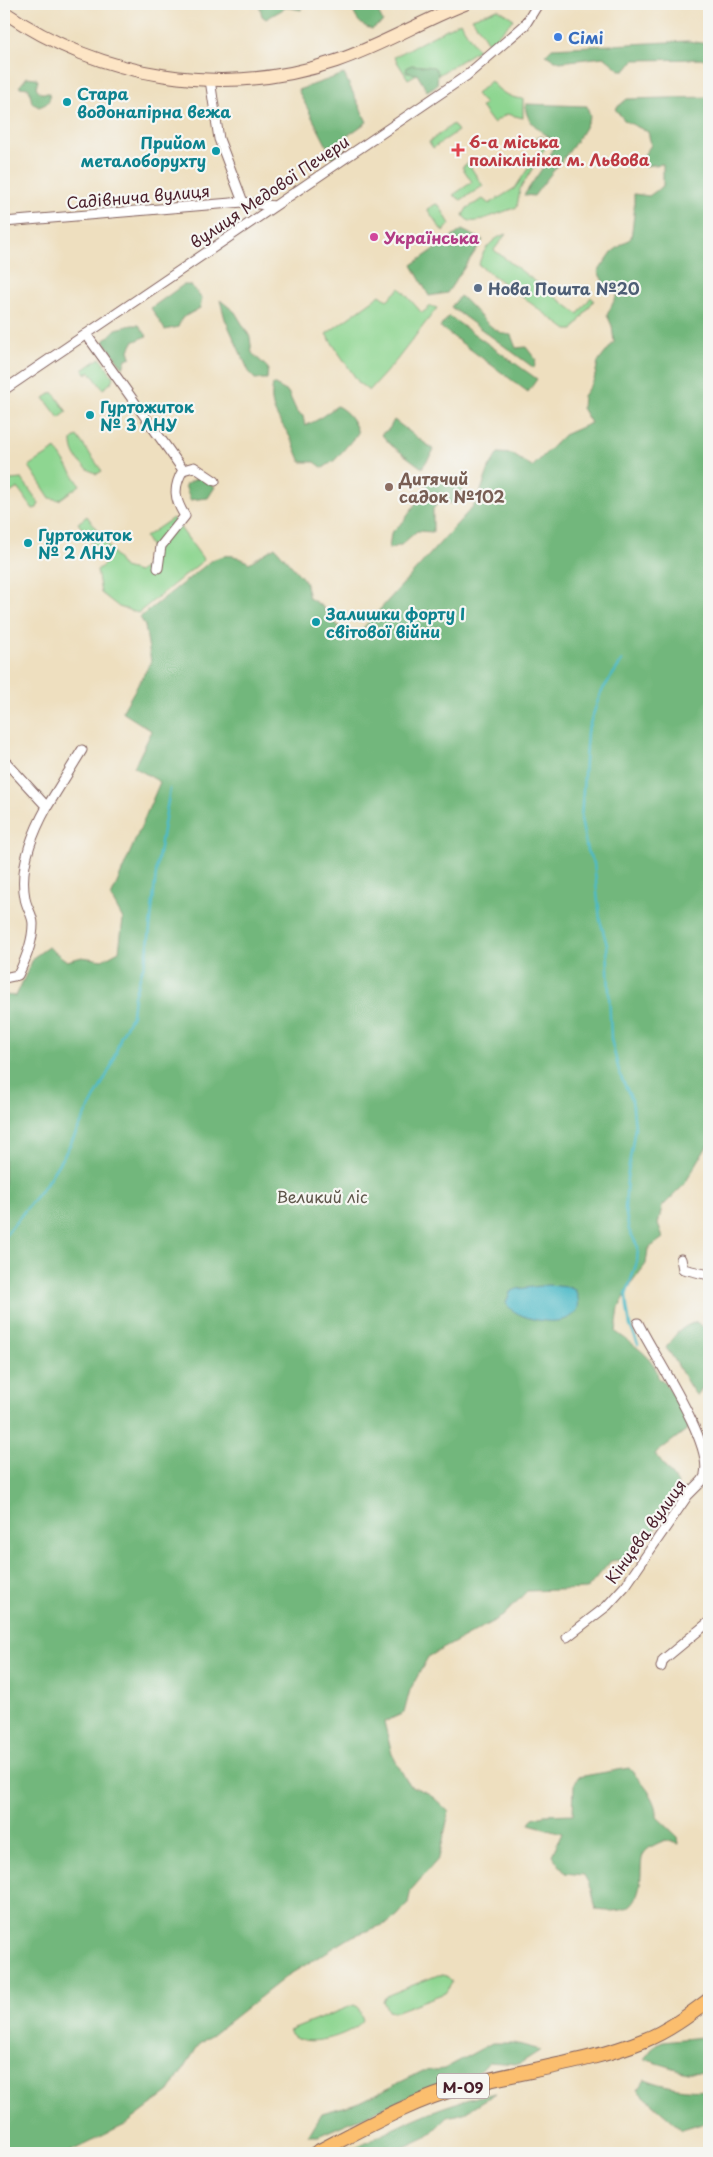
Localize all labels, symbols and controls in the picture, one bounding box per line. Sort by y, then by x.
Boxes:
place label: Сімі [568,25,604,49]
marker: Сімі [552,31,564,43]
place label: Стара водонапірна вежа [77,81,231,123]
marker: Стара водонапірна вежа [61,96,73,108]
street label: вулиця Медової Печери [185,129,353,253]
place label: 6-а міська поліклініка м. Львова [469,129,650,171]
place label: Прийом металоборухту [81,130,206,172]
marker: 6-а міська поліклініка м. Львова [451,143,465,157]
marker: Прийом металоборухту [210,145,222,157]
street label: Садівнича вулиця [65,178,211,214]
place label: Українська [383,225,480,249]
marker: Українська [368,231,380,243]
place label: Нова Пошта №20 [488,276,640,300]
marker: Нова Пошта №20 [472,282,484,294]
place label: Гуртожиток № 3 ЛНУ [100,394,195,436]
marker: Гуртожиток № 3 ЛНУ [84,409,96,421]
place label: Дитячий садок №102 [398,466,505,508]
marker: Дитячий садок №102 [383,481,395,493]
place label: Гуртожиток № 2 ЛНУ [38,522,133,564]
marker: Гуртожиток № 2 ЛНУ [22,537,34,549]
place label: Залишки форту І світової війни [325,601,465,643]
marker: Залишки форту І світової війни [310,616,322,628]
park label: Великий ліс [276,1184,368,1208]
street label: Кінцева вулиця [599,1474,691,1588]
road number: М-09 [437,2074,489,2098]

